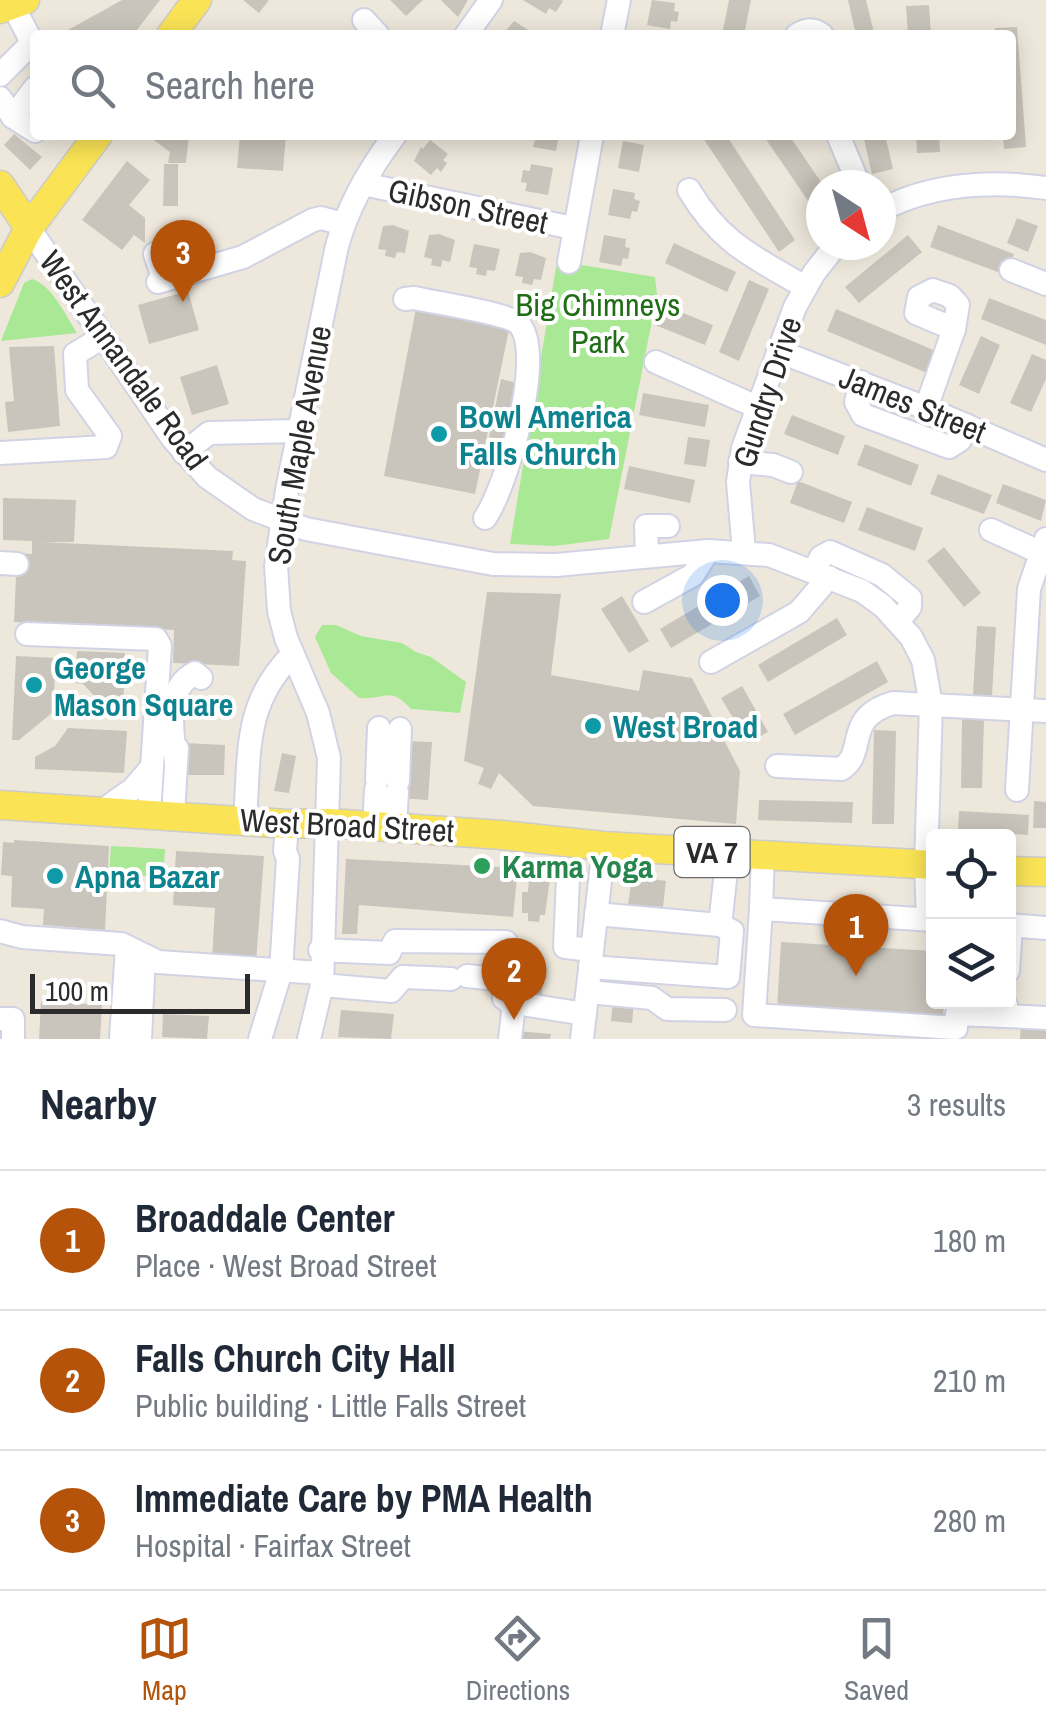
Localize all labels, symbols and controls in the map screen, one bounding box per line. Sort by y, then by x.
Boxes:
search box [30,30,1016,140]
icon: search [65,58,120,113]
text: Search here [145,60,315,111]
street label: Gibson Street [384,168,552,244]
north arrow [806,170,896,260]
pin: 3 [150,220,216,302]
street label: West Annandale Road [30,242,218,478]
park label: Big Chimneys Park [516,283,680,363]
street label: Gundry Drive [722,311,812,473]
street label: South Maple Avenue [257,322,341,568]
street label: James Street [833,355,993,453]
place label: Bowl America Falls Church [459,395,632,475]
marker: Bowl America Falls Church [428,423,450,445]
your location [697,575,748,626]
place label: George Mason Square [54,646,233,726]
marker: George Mason Square [23,674,45,696]
place label: West Broad [613,705,758,748]
marker: West Broad [582,715,604,737]
street label: West Broad Street [239,798,455,852]
road number: VA 7 [674,827,750,877]
map controls [926,829,1016,1009]
button: locate [926,829,1016,919]
place label: Karma Yoga [502,845,653,888]
place label: Apna Bazar [75,855,220,898]
marker: Karma Yoga [471,855,493,877]
marker: Apna Bazar [44,865,66,887]
pin: 1 [824,894,888,976]
button: layers [926,919,1016,1009]
pin: 2 [482,938,546,1020]
scale bar [30,969,250,1014]
text: 100 m [45,972,109,1010]
text: Nearby [40,1076,157,1132]
text: 3 results [907,1083,1006,1126]
text: Broaddale Center [135,1193,395,1244]
text: 1 [65,1219,80,1262]
text: 180 m [933,1219,1006,1262]
text: Place · West Broad Street [135,1244,436,1287]
text: Falls Church City Hall [135,1333,456,1384]
text: 2 [65,1359,80,1402]
text: 210 m [933,1359,1006,1402]
text: Public building · Little Falls Street [135,1384,526,1427]
text: Immediate Care by PMA Health [135,1473,593,1524]
text: 3 [65,1499,80,1542]
text: 280 m [933,1499,1006,1542]
text: Hospital · Fairfax Street [135,1524,411,1567]
tab: Map [137,1611,192,1709]
tab: Directions [466,1611,570,1709]
tab: Saved [844,1611,909,1709]

